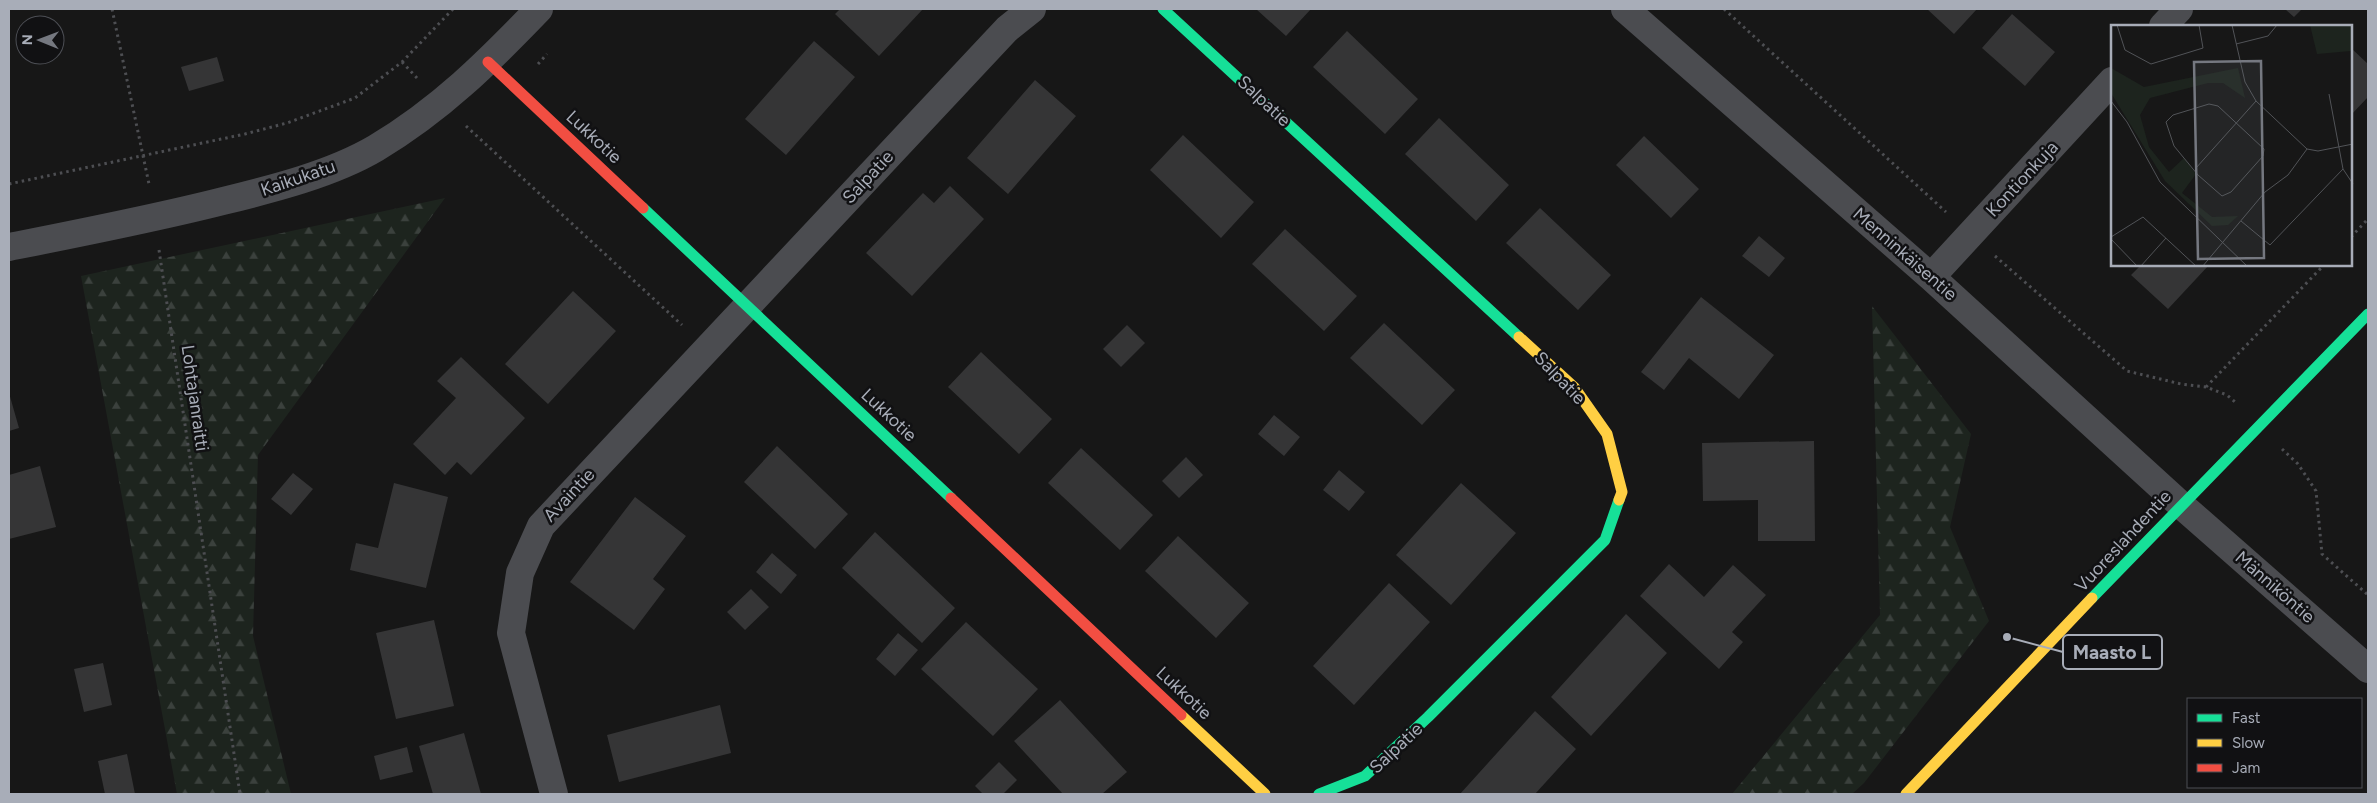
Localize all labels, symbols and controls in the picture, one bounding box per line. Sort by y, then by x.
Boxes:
north arrow [15,15,65,65]
inset map [2111,25,2352,266]
text: N [19,34,36,45]
street label: Salpatie [1233,71,1295,131]
street label: Lukkotie [562,106,626,168]
street label: Kontionkuja [1981,137,2063,221]
street label: Salpatie [838,146,898,208]
street label: Kaikukatu [258,155,338,201]
street label: Menninkäisentie [1849,203,1962,305]
street label: Lohtajanraitti [177,343,213,453]
street label: Salpatie [1530,347,1591,409]
street label: Lukkotie [857,384,921,446]
street label: Avaintie [539,463,599,526]
street label: Vuoreslahdentie [2070,485,2176,597]
street label: Männiköntie [2231,546,2320,628]
callout: Maasto L [2063,635,2162,669]
text: Maasto L [2073,641,2151,664]
street label: Lukkotie [1152,662,1216,724]
legend [2187,698,2362,788]
text: Fast [2232,709,2261,727]
street label: Salpatie [1365,718,1427,778]
text: Slow [2232,734,2265,752]
text: Jam [2232,759,2260,777]

